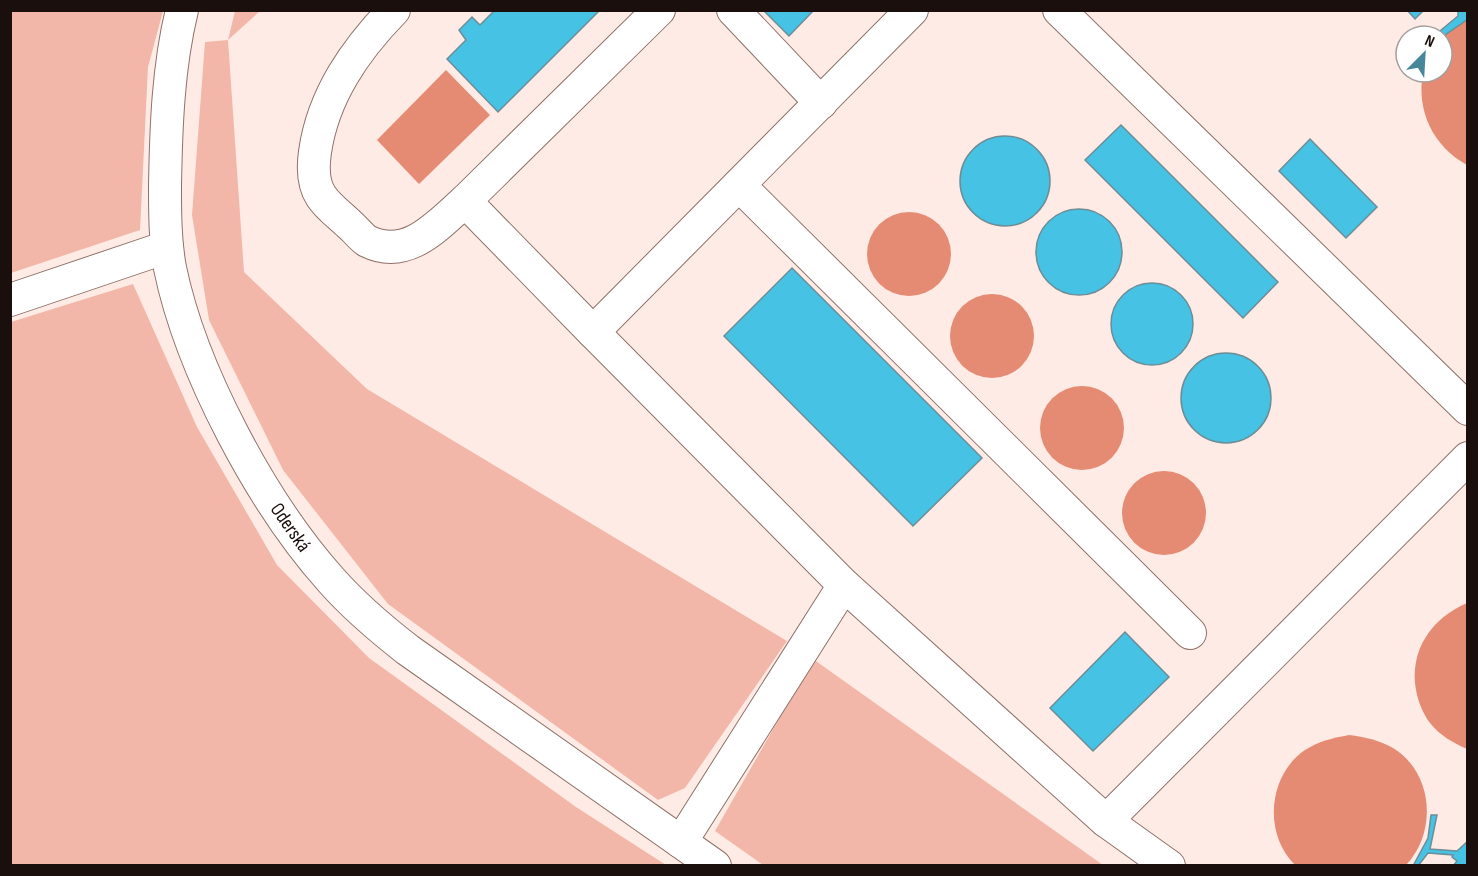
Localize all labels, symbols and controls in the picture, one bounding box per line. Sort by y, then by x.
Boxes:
north arrow [1394,24,1454,84]
text: N [1422,31,1437,52]
street label: Oderská [265,498,316,557]

